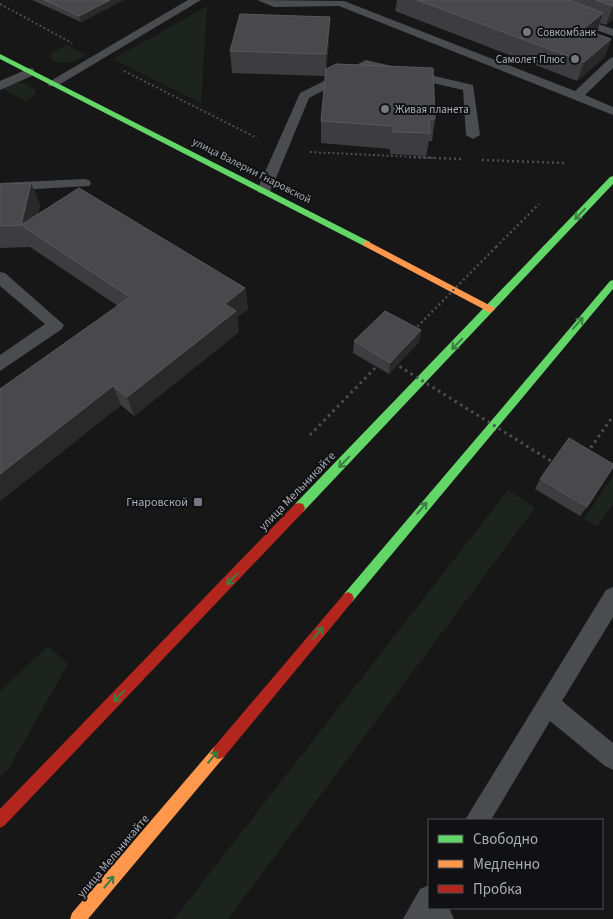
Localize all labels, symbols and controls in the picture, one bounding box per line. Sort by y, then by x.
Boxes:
place label: Совкомбанк [537,25,597,40]
marker: Совкомбанк [521,26,533,38]
place label: Самолет Плюс [496,52,565,67]
marker: Самолет Плюс [569,53,581,65]
place label: Живая планета [395,102,469,117]
marker: Живая планета [379,103,391,115]
street label: улица Валерии Гнаровской [190,134,314,207]
one-way arrow [574,208,586,221]
one-way arrow [572,317,584,330]
one-way arrow [451,338,463,351]
street label: улица Мельникайте [255,448,340,535]
one-way arrow [338,455,350,468]
place label: Гнаровской [126,494,188,511]
marker: Гнаровской [192,496,204,508]
one-way arrow [417,502,428,515]
one-way arrow [226,573,238,585]
one-way arrow [312,626,323,639]
one-way arrow [113,690,125,702]
one-way arrow [208,751,219,764]
street label: улица Мельникайте [73,811,153,902]
legend [428,819,603,909]
text: Свободно [473,829,538,850]
text: Медленно [473,854,540,875]
one-way arrow [103,875,115,888]
text: Пробка [473,879,522,900]

